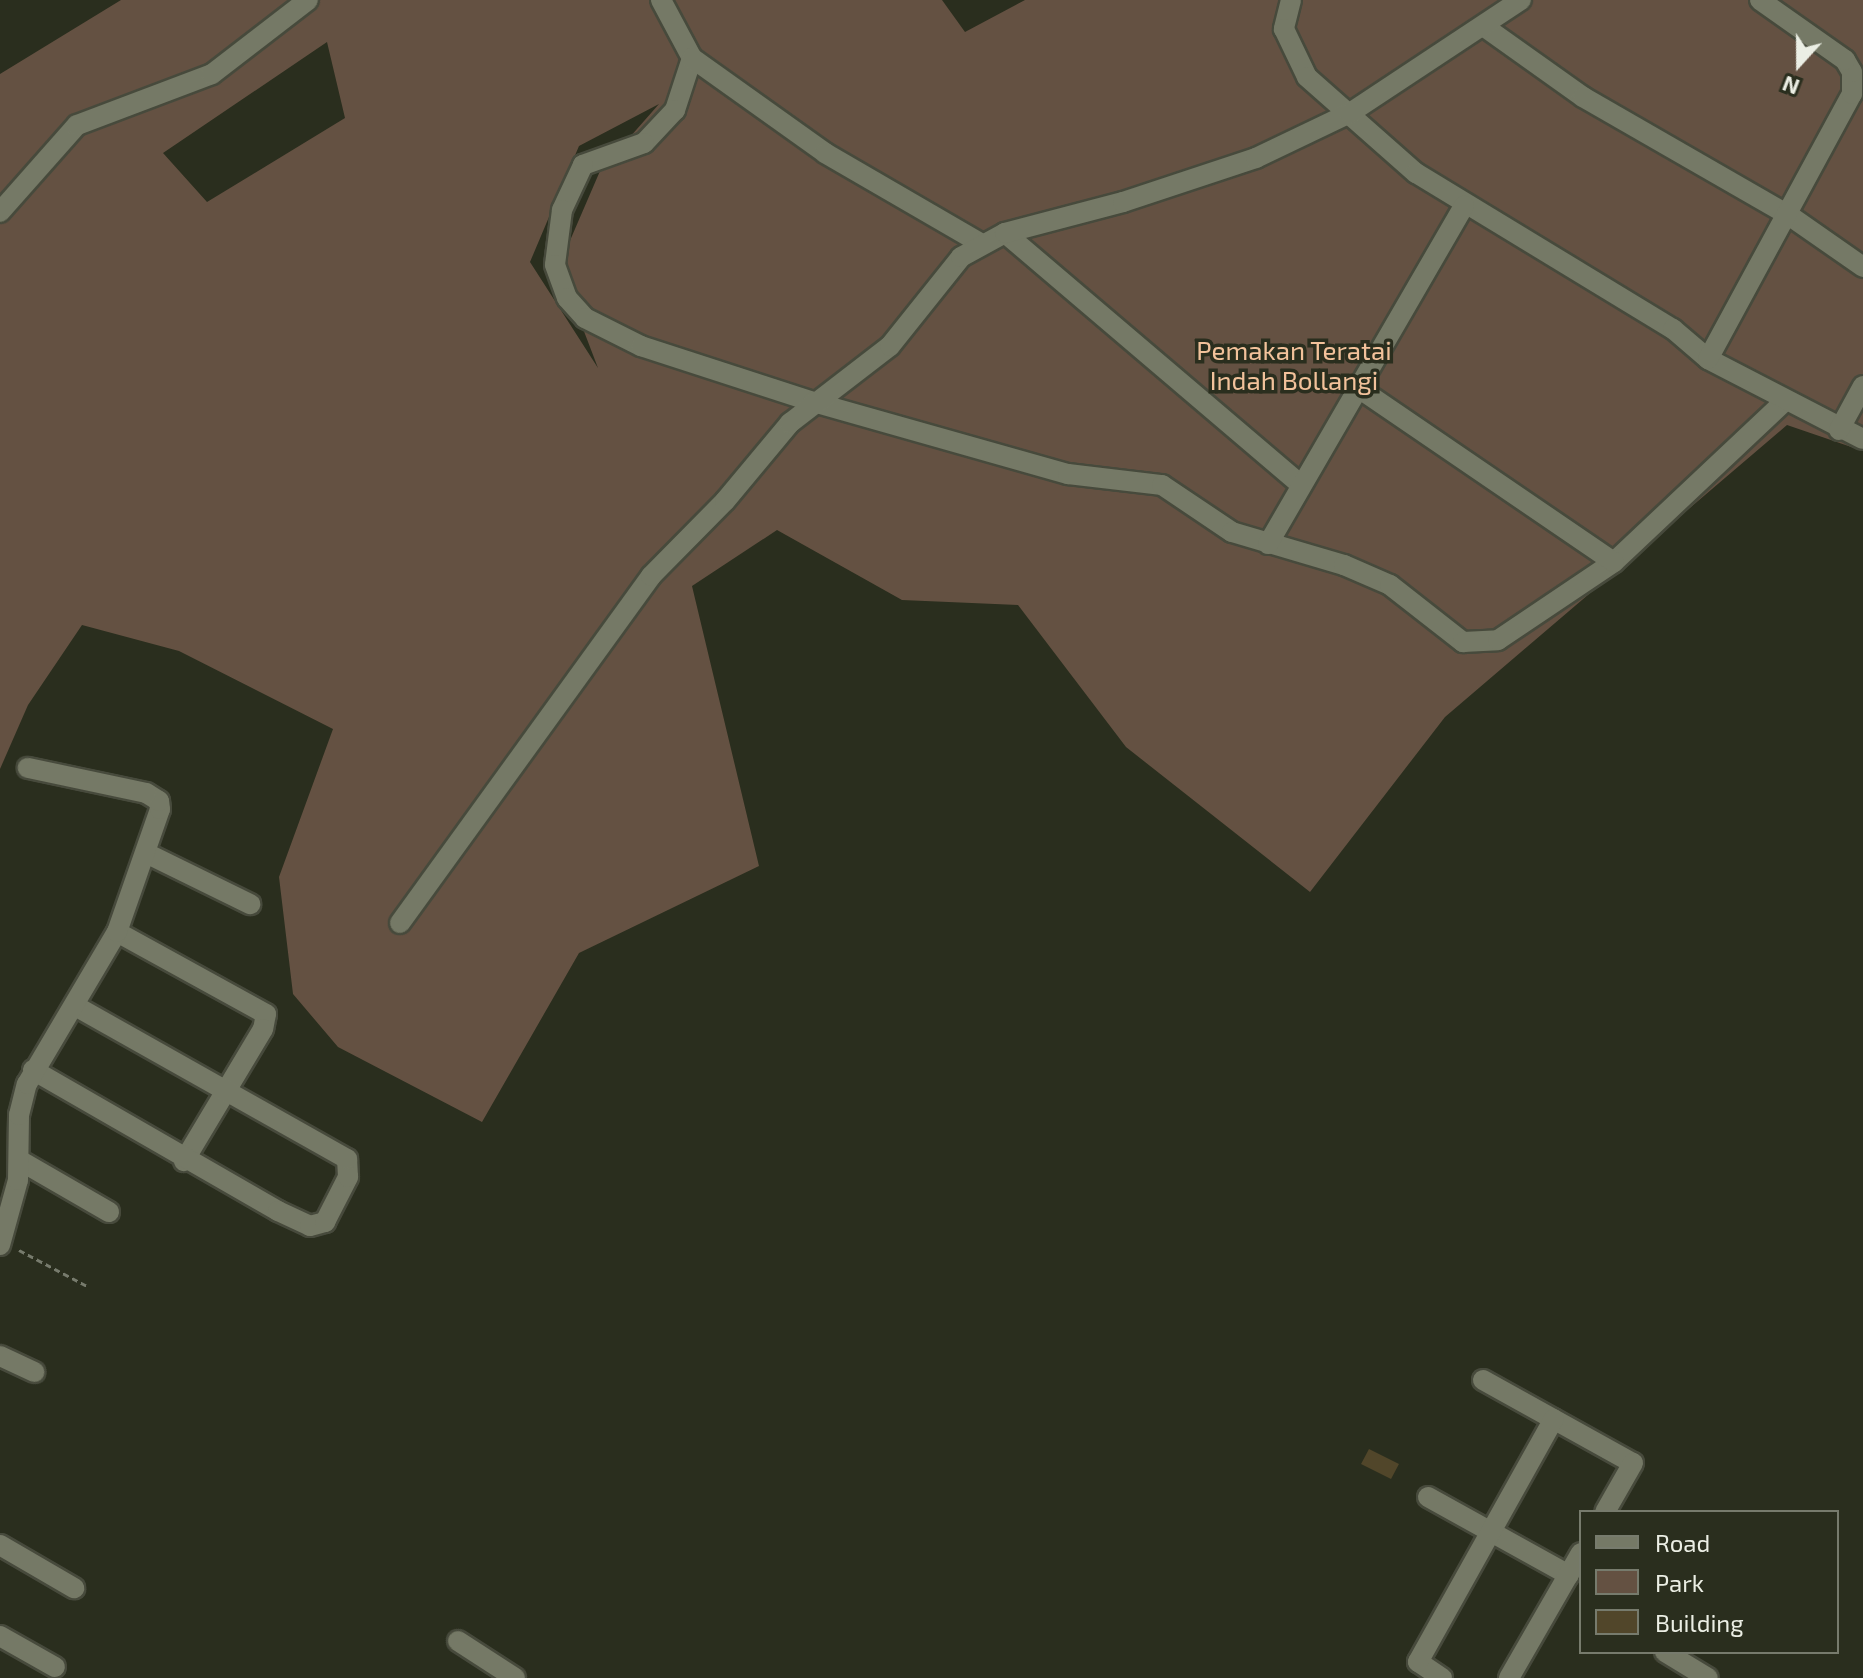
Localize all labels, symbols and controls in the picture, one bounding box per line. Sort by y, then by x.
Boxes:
north arrow [1759,24,1839,104]
text: N [1778,71,1802,101]
park label: Pemakan Teratai Indah Bollangi [1196,334,1392,396]
legend [1579,1510,1839,1654]
text: Road [1655,1528,1710,1557]
text: Park [1655,1568,1704,1597]
text: Building [1655,1608,1744,1637]

